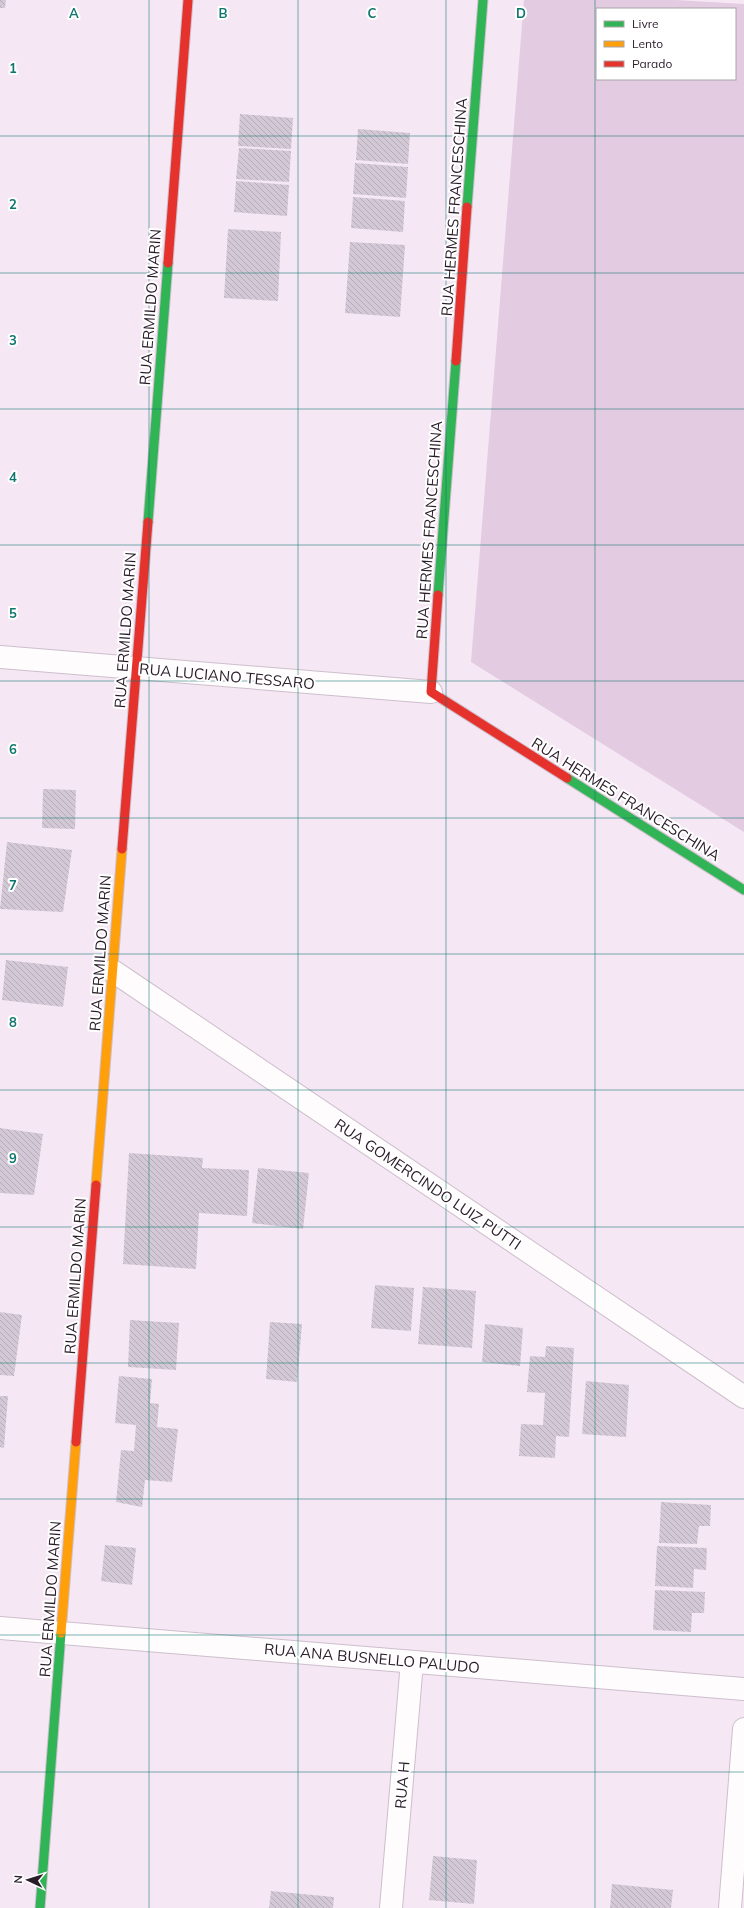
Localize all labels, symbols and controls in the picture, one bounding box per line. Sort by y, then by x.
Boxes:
text: A [69,5,79,21]
text: B [219,5,228,21]
text: C [368,5,377,21]
text: D [516,5,526,21]
legend [596,8,736,80]
text: Livre [632,16,659,31]
text: Lento [632,36,663,51]
text: Parado [632,56,672,71]
text: 1 [9,60,17,76]
street label: RUA HERMES FRANCESCHINA [437,97,471,317]
text: 2 [9,196,17,212]
street label: RUA ERMILDO MARIN [135,228,165,386]
text: 3 [9,332,17,348]
street label: RUA HERMES FRANCESCHINA [412,420,446,640]
text: 4 [9,469,17,485]
street label: RUA ERMILDO MARIN [110,551,140,709]
text: 5 [9,605,17,621]
street label: RUA LUCIANO TESSARO [138,659,316,693]
street label: RUA HERMES FRANCESCHINA [528,733,724,865]
text: 6 [9,741,17,757]
street label: RUA ERMILDO MARIN [85,874,115,1032]
text: 7 [9,877,17,893]
text: 8 [9,1014,17,1030]
street label: RUA GOMERCINDO LUIZ PUTTI [331,1114,525,1254]
text: 9 [9,1150,17,1166]
street label: RUA ERMILDO MARIN [60,1197,90,1355]
street label: RUA ERMILDO MARIN [35,1520,65,1678]
street label: RUA ANA BUSNELLO PALUDO [263,1639,481,1677]
street label: RUA H [390,1760,414,1810]
north arrow [8,1860,48,1900]
text: N [11,1875,25,1884]

